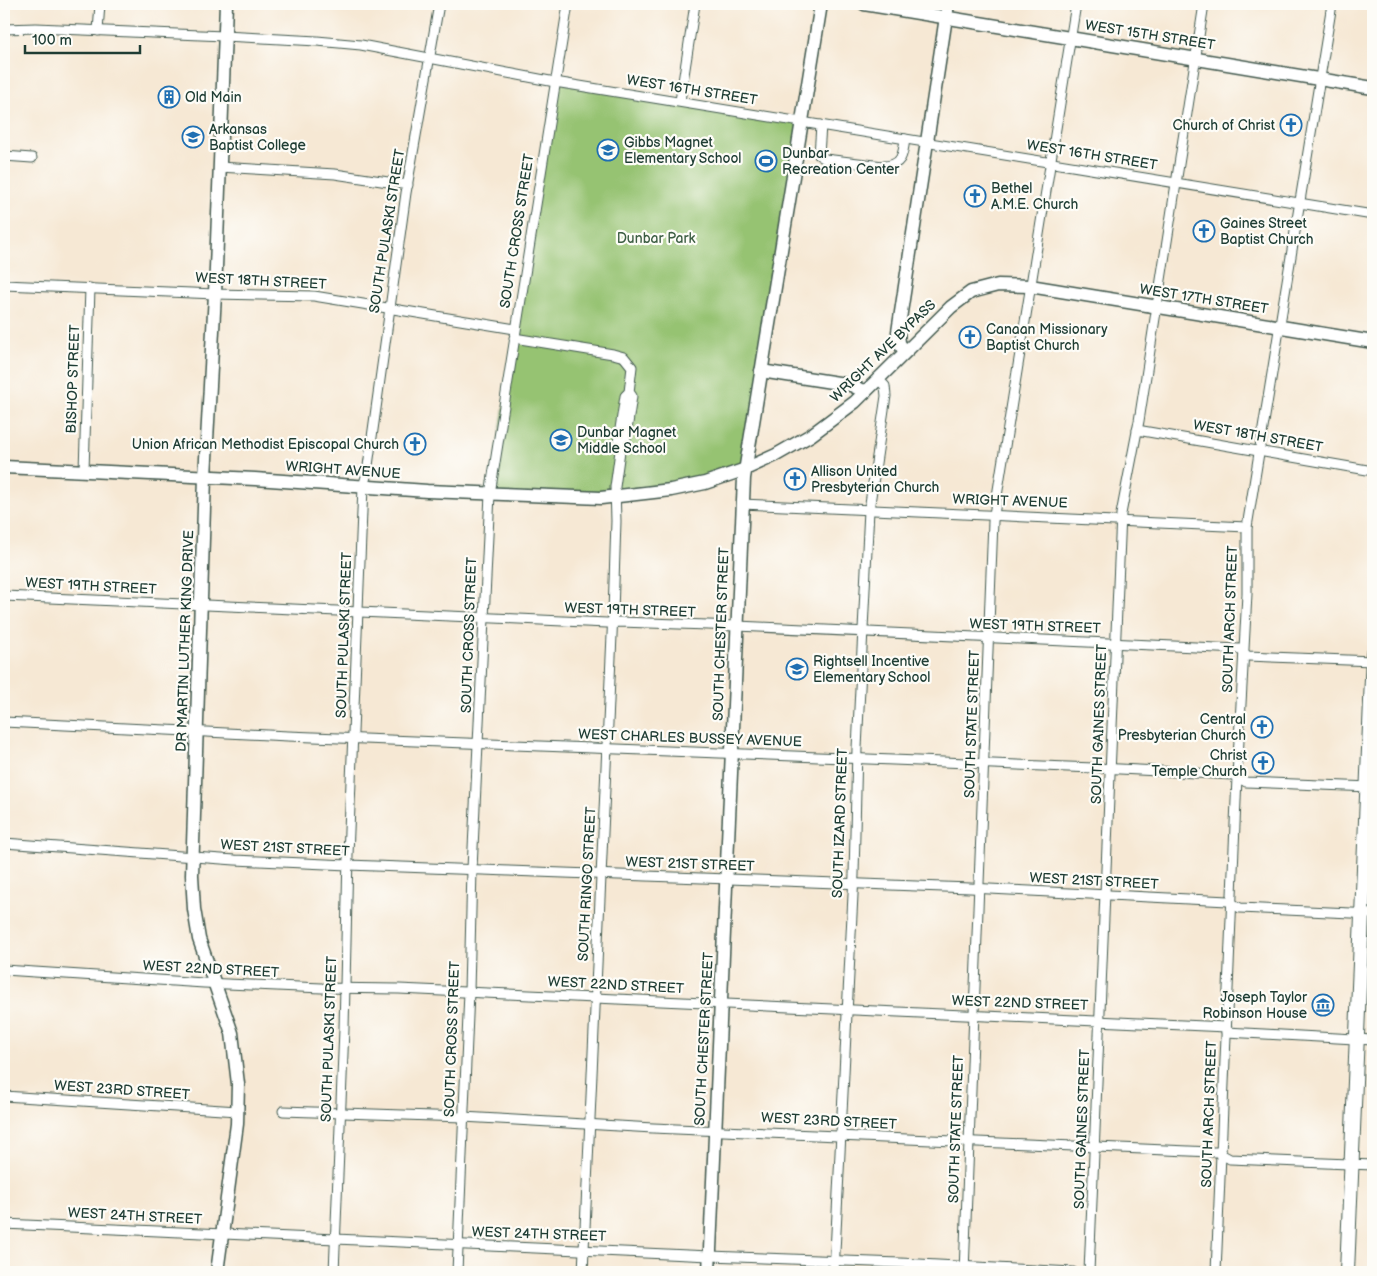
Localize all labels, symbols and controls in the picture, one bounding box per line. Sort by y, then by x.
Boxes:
street label: WEST 15TH STREET [1084,16,1217,54]
scale bar [25,22,140,54]
text: 100 m [32,31,72,50]
street label: WEST 16TH STREET [625,71,759,109]
building icon: Old Main [157,85,181,109]
place label: Old Main [185,89,242,106]
church icon: Church of Christ [1279,113,1303,137]
place label: Church of Christ [1173,117,1276,134]
place label: Arkansas Baptist College [209,121,306,154]
school or university icon: Arkansas Baptist College [181,125,205,149]
place label: Gibbs Magnet Elementary School [624,134,742,167]
street label: WEST 16TH STREET [1025,136,1159,174]
school or university icon: Gibbs Magnet Elementary School [596,138,620,162]
place label: Dunbar Recreation Center [782,145,900,178]
street label: SOUTH PULASKI STREET [366,147,408,314]
sports icon: Dunbar Recreation Center [754,149,778,173]
street label: SOUTH CROSS STREET [496,152,538,309]
place label: Bethel A.M.E. Church [991,180,1078,213]
church icon: Bethel A.M.E. Church [963,184,987,208]
place label: Gaines Street Baptist Church [1220,215,1314,248]
church icon: Gaines Street Baptist Church [1192,219,1216,243]
park label: Dunbar Park [617,230,696,247]
street label: WEST 18TH STREET [195,269,328,293]
street label: WEST 17TH STREET [1138,280,1270,318]
street label: WRIGHT AVE BYPASS [827,296,939,406]
place label: Canaan Missionary Baptist Church [986,321,1108,354]
street label: BISHOP STREET [63,324,83,434]
church icon: Canaan Missionary Baptist Church [958,325,982,349]
street label: WEST 18TH STREET [1192,416,1325,456]
place label: Dunbar Magnet Middle School [577,424,677,457]
school or university icon: Dunbar Magnet Middle School [549,428,573,452]
church icon: Union African Methodist Episcopal Church [403,432,427,456]
place label: Union African Methodist Episcopal Church [132,436,399,453]
street label: WRIGHT AVENUE [285,458,401,482]
place label: Allison United Presbyterian Church [811,463,940,496]
church icon: Allison United Presbyterian Church [783,467,807,491]
street label: WRIGHT AVENUE [952,490,1068,512]
street label: DR MARTIN LUTHER KING DRIVE [173,530,197,752]
street label: SOUTH ARCH STREET [1219,544,1241,693]
street label: SOUTH CHESTER STREET [709,546,733,721]
street label: SOUTH PULASKI STREET [333,551,355,718]
street label: SOUTH CROSS STREET [458,556,480,713]
street label: WEST 19TH STREET [25,574,158,598]
street label: WEST 19TH STREET [564,599,697,621]
street label: WEST 19TH STREET [969,615,1102,637]
street label: SOUTH GAINES STREET [1088,643,1110,804]
street label: SOUTH STATE STREET [961,649,983,798]
place label: Rightsell Incentive Elementary School [813,653,931,686]
school or university icon: Rightsell Incentive Elementary School [785,657,809,681]
place label: Central Presbyterian Church [1118,711,1246,744]
church icon: Central Presbyterian Church [1250,715,1274,739]
street label: WEST CHARLES BUSSEY AVENUE [578,726,802,750]
street label: SOUTH IZARD STREET [829,747,851,898]
place label: Christ Temple Church [1152,747,1248,780]
church icon: Christ Temple Church [1251,751,1275,775]
street label: SOUTH RINGO STREET [574,806,600,962]
street label: WEST 21ST STREET [220,836,351,860]
street label: WEST 21ST STREET [625,853,756,875]
street label: WEST 21ST STREET [1029,869,1160,893]
street label: SOUTH CHESTER STREET [691,951,717,1126]
street label: SOUTH PULASKI STREET [318,955,340,1122]
street label: WEST 22ND STREET [142,957,280,981]
street label: SOUTH CROSS STREET [441,960,463,1117]
street label: WEST 22ND STREET [547,973,685,997]
place label: Joseph Taylor Robinson House [1202,989,1308,1022]
street label: WEST 22ND STREET [951,992,1089,1014]
museum icon: Joseph Taylor Robinson House [1311,993,1335,1017]
street label: SOUTH ARCH STREET [1198,1039,1220,1188]
street label: SOUTH GAINES STREET [1071,1048,1093,1209]
street label: SOUTH STATE STREET [945,1054,967,1203]
street label: WEST 23RD STREET [54,1077,191,1103]
street label: WEST 23RD STREET [761,1109,898,1133]
street label: WEST 24TH STREET [67,1204,203,1228]
street label: WEST 24TH STREET [471,1223,607,1245]

